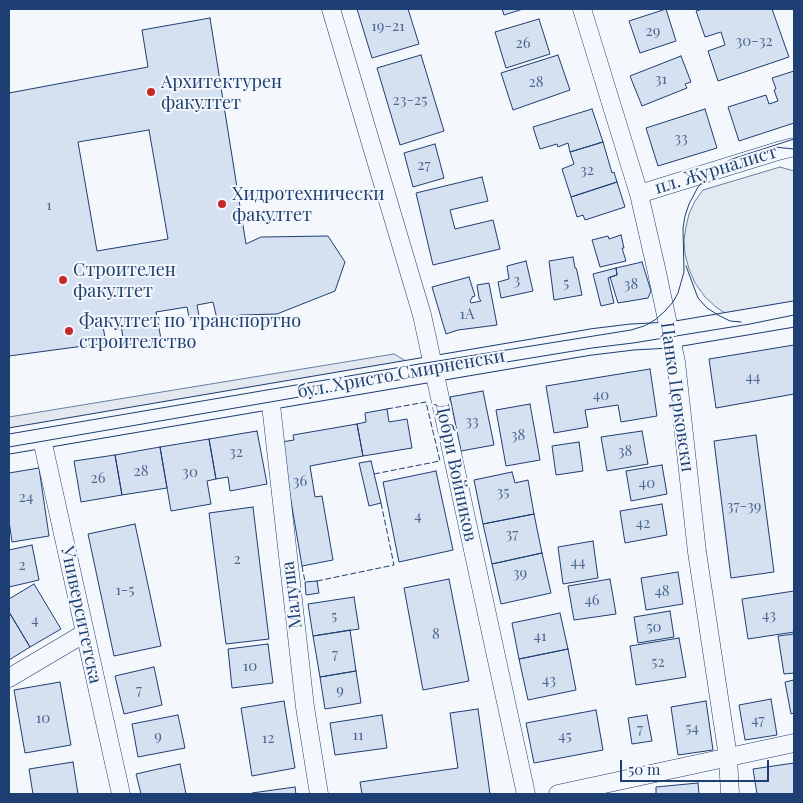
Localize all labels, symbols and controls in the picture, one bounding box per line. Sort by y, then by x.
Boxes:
house number: 19-21 [371,17,405,35]
house number: 29 [646,22,660,40]
house number: 30-32 [735,32,773,50]
house number: 26 [516,34,530,52]
house number: 31 [655,70,667,88]
place label: Архитектурен факултет [161,71,282,114]
house number: 28 [529,73,543,91]
marker: Архитектурен факултет [145,86,157,98]
house number: 23-25 [393,91,427,109]
house number: 33 [674,129,688,147]
street label: пл. Журналист [652,141,780,199]
house number: 27 [417,156,431,174]
house number: 32 [580,161,594,179]
place label: Хидротехнически факултет [232,183,384,225]
house number: 1 [46,196,52,214]
marker: Хидротехнически факултет [216,198,228,210]
place label: Строителен факултет [73,259,176,302]
house number: 3 [514,271,520,289]
marker: Строителен факултет [57,274,69,286]
house number: 5 [563,274,569,292]
house number: 38 [624,275,638,293]
house number: 1А [460,305,474,323]
place label: Факултет по транспортно строителство [79,310,301,352]
street label: Цанко Церковски [656,321,698,473]
marker: Факултет по транспортно строителство [63,325,75,337]
street label: бул. Христо Смирненски [296,345,506,403]
house number: 44 [746,368,760,386]
house number: 40 [593,386,609,404]
street label: Добри Войников [431,401,481,543]
house number: 33 [465,412,479,430]
house number: 38 [511,426,525,444]
house number: 38 [618,442,632,460]
house number: 32 [229,443,243,461]
house number: 28 [134,462,148,480]
house number: 30 [182,463,198,481]
house number: 26 [91,469,105,487]
house number: 36 [293,472,307,490]
house number: 40 [639,474,655,492]
house number: 35 [497,483,509,501]
house number: 24 [19,488,33,506]
house number: 37-39 [727,497,761,515]
house number: 4 [414,507,422,525]
house number: 42 [636,514,650,532]
house number: 37 [506,525,518,543]
street label: Университетска [56,544,106,686]
house number: 2 [233,550,241,568]
house number: 44 [571,553,585,571]
house number: 2 [18,556,26,574]
street label: Малуша [277,560,307,630]
house number: 39 [513,564,527,582]
house number: 1-5 [115,581,135,599]
house number: 48 [654,582,670,600]
house number: 46 [584,591,600,609]
house number: 43 [762,606,776,624]
house number: 5 [331,607,337,625]
house number: 4 [31,611,39,629]
house number: 50 [646,618,662,636]
house number: 8 [432,625,440,643]
house number: 41 [534,627,546,645]
house number: 7 [332,645,338,663]
house number: 52 [651,653,665,671]
house number: 10 [243,657,257,675]
house number: 43 [542,671,556,689]
house number: 7 [136,681,142,699]
house number: 9 [336,681,344,699]
house number: 10 [36,709,50,727]
house number: 47 [751,711,765,729]
house number: 54 [685,719,699,737]
house number: 7 [637,720,643,738]
house number: 11 [352,726,364,744]
house number: 9 [154,727,162,745]
house number: 45 [558,727,572,745]
house number: 12 [262,729,274,747]
scale bar [623,750,772,782]
text: 50 m [628,759,660,779]

